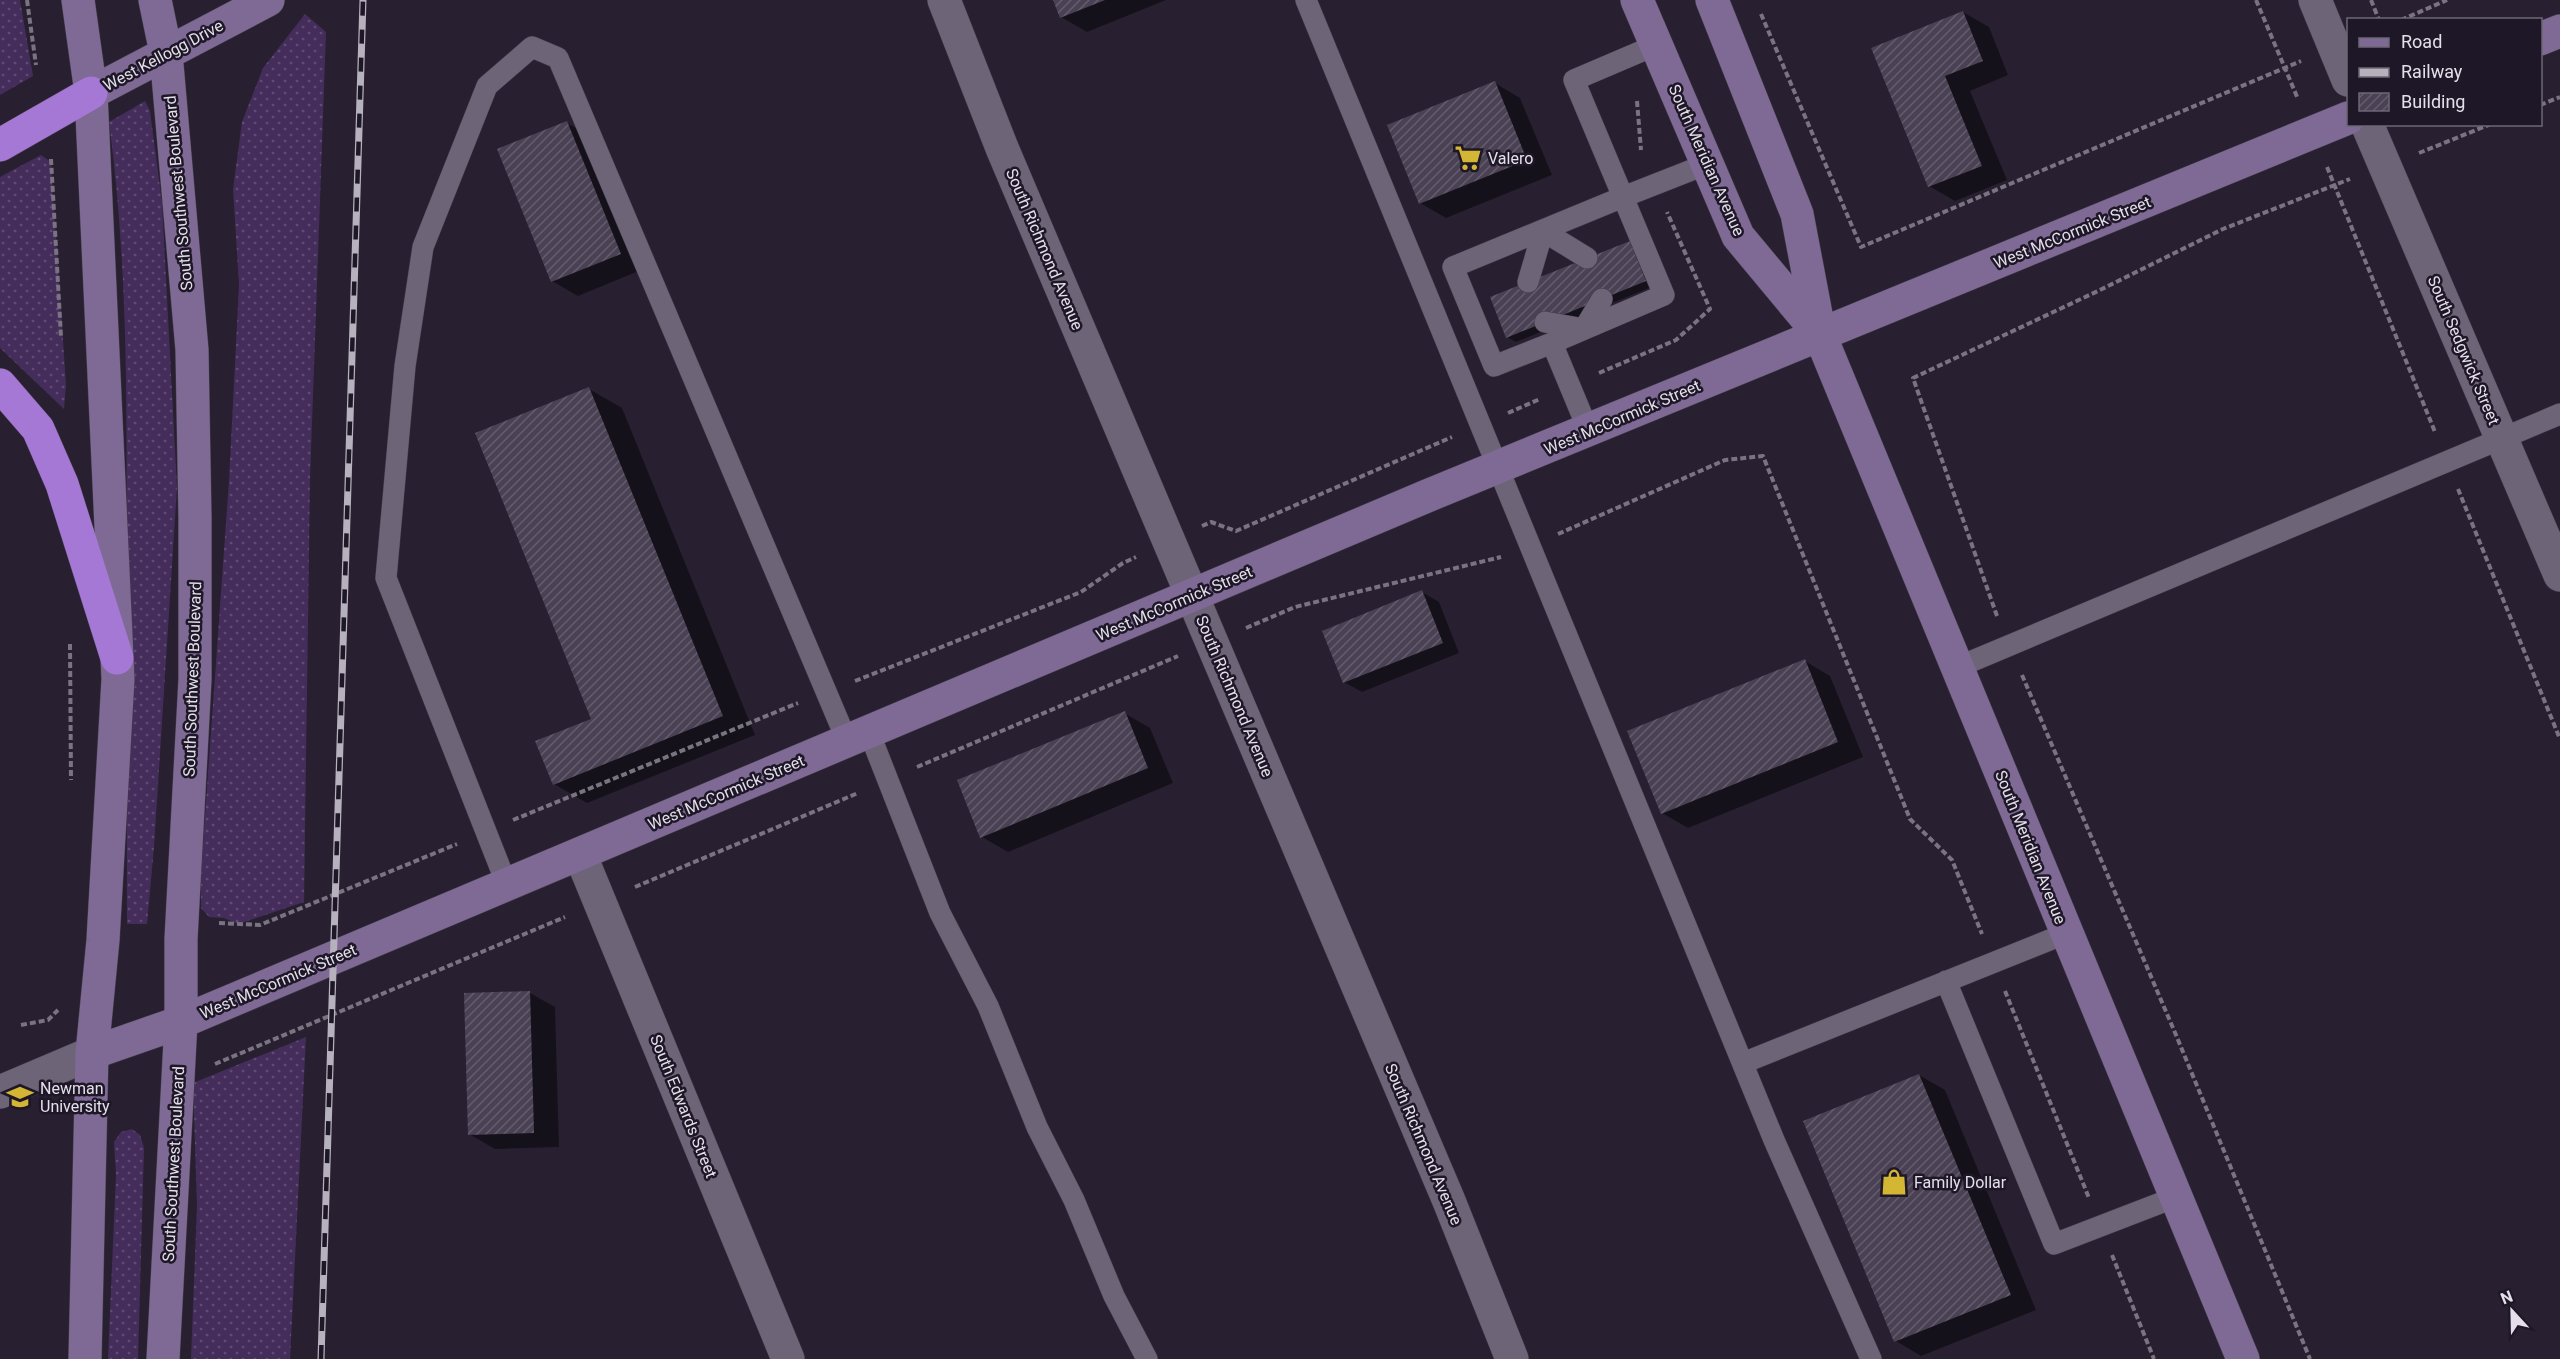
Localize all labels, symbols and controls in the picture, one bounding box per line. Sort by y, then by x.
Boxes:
street label: West Kellogg Drive [100,16,226,95]
legend [2347,18,2542,126]
text: Road [2401,31,2442,52]
text: Railway [2401,61,2463,82]
street label: South Meridian Avenue [1665,81,1749,239]
text: Building [2401,91,2465,112]
street label: South Southwest Boulevard [161,95,196,291]
supermarket icon: Valero [1453,143,1483,173]
place label: Valero [1488,149,1533,168]
street label: South Richmond Avenue [1002,166,1087,333]
street label: West McCormick Street [1991,192,2154,273]
street label: South Sedgwick Street [2424,273,2504,428]
street label: West McCormick Street [1541,376,1703,459]
street label: West McCormick Street [1093,562,1255,645]
street label: South Southwest Boulevard [180,581,205,777]
street label: South Richmond Avenue [1192,613,1277,780]
street label: West McCormick Street [645,751,807,834]
street label: South Meridian Avenue [1991,768,2070,927]
street label: West McCormick Street [197,940,359,1023]
street label: South Edwards Street [646,1032,721,1181]
street label: South Richmond Avenue [1381,1061,1466,1228]
street label: South Southwest Boulevard [159,1066,188,1262]
place label: Newman University [40,1079,110,1116]
school or university icon: Newman University [5,1082,35,1112]
shop icon: Family Dollar [1879,1167,1909,1197]
place label: Family Dollar [1914,1173,2007,1192]
north arrow [2482,1281,2542,1341]
text: N [2498,1287,2515,1308]

